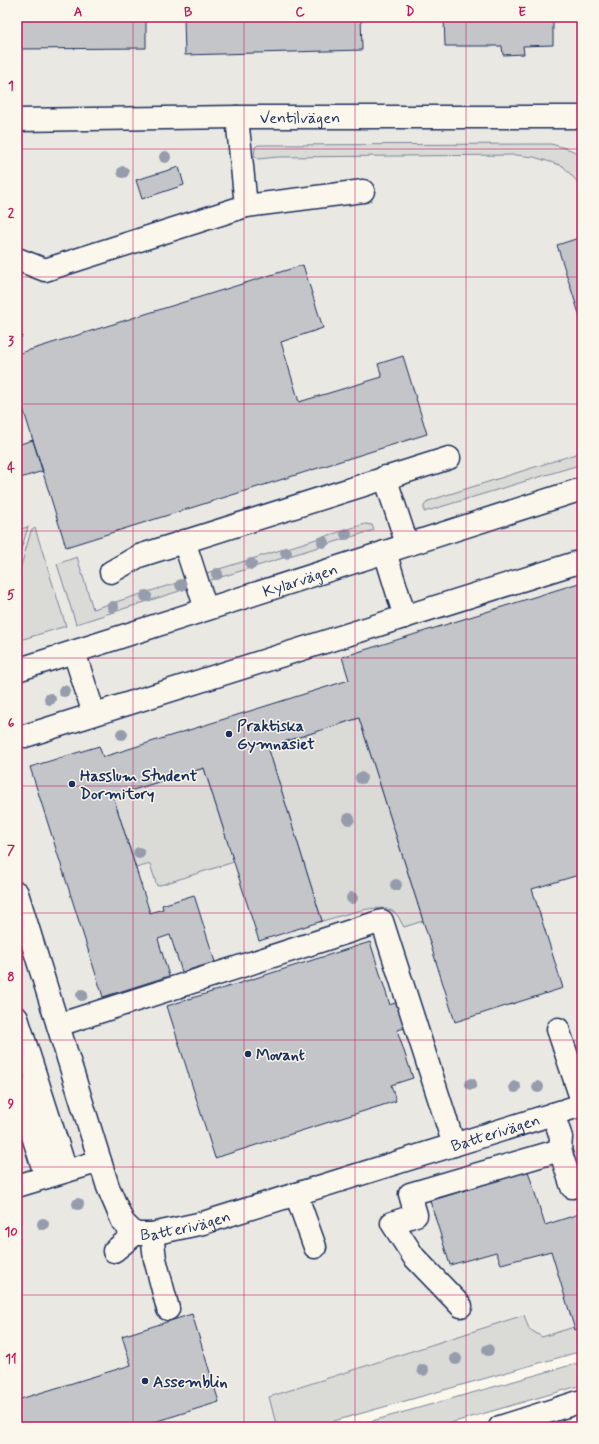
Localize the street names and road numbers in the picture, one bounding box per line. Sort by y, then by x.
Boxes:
street label: Ventilvägen [260,108,340,129]
street label: Kylarvägen [260,559,340,603]
street label: Batterivägen [449,1110,543,1157]
street label: Batterivägen [140,1206,233,1246]

